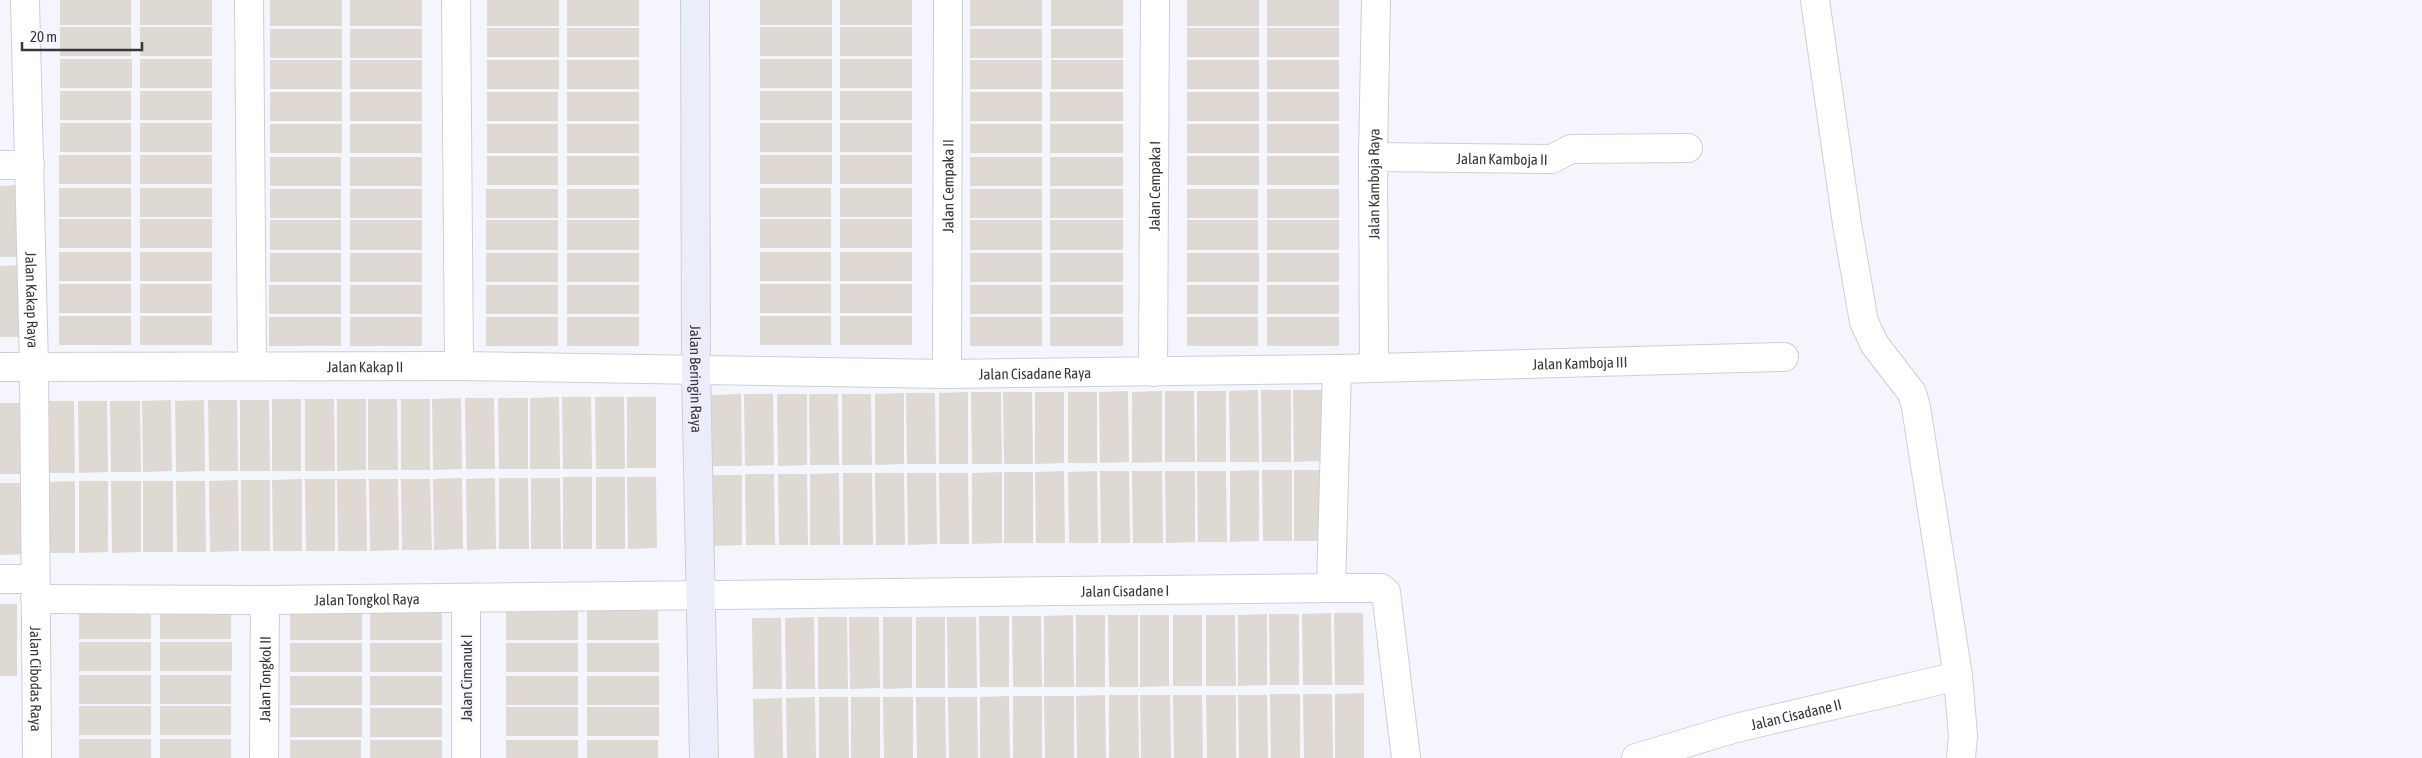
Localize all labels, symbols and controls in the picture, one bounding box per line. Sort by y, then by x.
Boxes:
scale bar [22,20,142,52]
text: 20 m [30,28,57,45]
street label: Jalan Kamboja Raya [1364,128,1382,240]
street label: Jalan Cempaka II [939,139,956,233]
street label: Jalan Cempaka I [1145,141,1163,231]
street label: Jalan Kamboja II [1456,149,1548,167]
street label: Jalan Kakap Raya [23,251,42,348]
street label: Jalan Beringin Raya [687,325,706,433]
street label: Jalan Kamboja III [1532,353,1628,372]
street label: Jalan Kakap II [327,358,403,375]
street label: Jalan Cisadane Raya [979,364,1091,382]
street label: Jalan Cisadane I [1080,581,1169,599]
street label: Jalan Tongkol Raya [314,590,420,608]
street label: Jalan Cibodas Raya [27,626,45,732]
street label: Jalan Cimanuk I [458,634,475,722]
street label: Jalan Tongkol II [256,636,273,722]
street label: Jalan Cisadane II [1749,695,1843,733]

